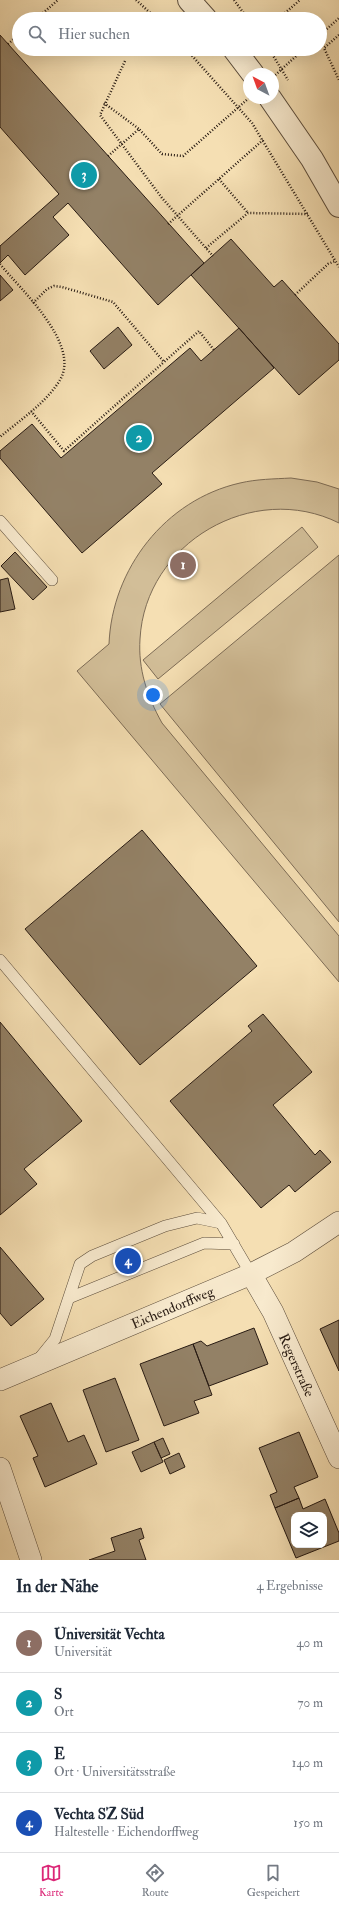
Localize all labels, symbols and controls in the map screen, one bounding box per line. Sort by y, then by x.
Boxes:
search box [12,12,327,56]
icon: search [26,23,48,45]
text: Hier suchen [58,25,130,44]
north arrow [243,68,279,104]
pin: 3 [71,160,97,190]
pin: 2 [126,423,152,453]
pin: 1 [170,550,196,580]
your location [143,685,163,705]
pin: 4 [115,1246,141,1276]
street label: Eichendorffweg [129,1282,217,1333]
street label: Regerstraße [275,1331,318,1400]
map controls [291,1512,327,1548]
button: layers [291,1512,327,1548]
text: In der Nähe [16,1576,98,1597]
text: 4 Ergebnisse [256,1578,323,1594]
text: Universität Vechta [54,1625,165,1644]
text: 1 [27,1635,31,1651]
text: 40 m [297,1635,323,1651]
text: Universität [54,1644,112,1660]
text: S [54,1685,62,1704]
text: 2 [26,1695,32,1711]
text: 70 m [298,1695,323,1711]
text: Ort [54,1704,74,1720]
text: E [54,1745,65,1764]
text: 3 [27,1755,32,1771]
text: 140 m [292,1755,323,1771]
text: Ort · Universitätsstraße [54,1764,176,1780]
text: Vechta SZ Süd [54,1805,144,1824]
text: 4 [25,1815,33,1831]
text: 150 m [293,1815,323,1831]
text: Haltestelle · Eichendorffweg [54,1824,199,1840]
tab: Karte [39,1862,64,1899]
tab: Route [142,1862,169,1899]
tab: Gespeichert [247,1862,300,1899]

